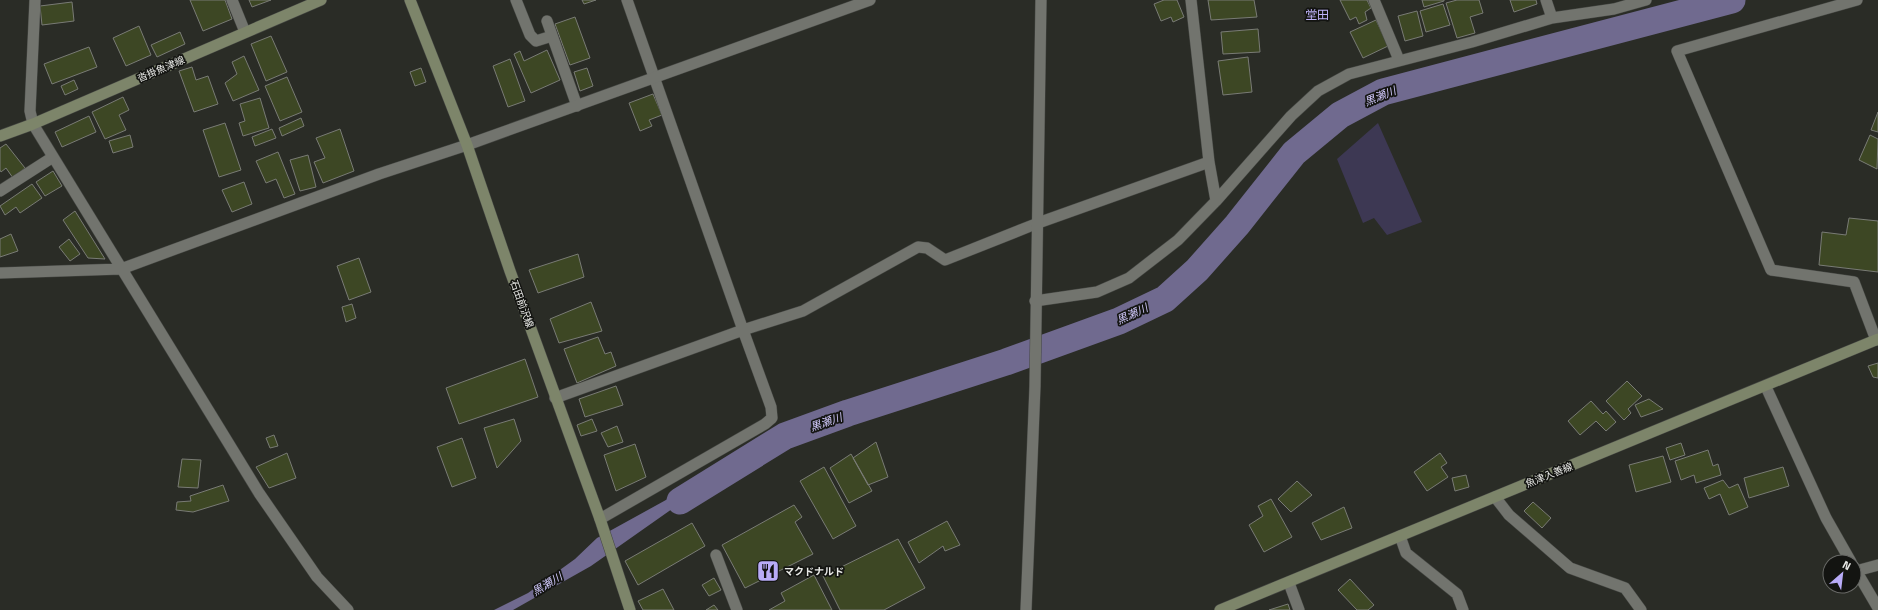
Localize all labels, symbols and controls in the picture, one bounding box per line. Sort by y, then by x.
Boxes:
district label: 堂田 [1305,5,1329,24]
street label: 沓掛魚津線 [135,52,187,86]
water label: 黒瀬川 [1362,82,1399,110]
street label: 石田前沢線 [506,278,538,330]
water label: 黒瀬川 [1114,299,1151,328]
water label: 黒瀬川 [808,409,845,435]
street label: 魚津入善線 [1523,459,1575,491]
north arrow [1822,554,1862,594]
text: N [1840,556,1854,574]
restaurant icon: マクドナルド [755,558,781,584]
place label: マクドナルド [784,564,844,579]
water label: 黒瀬川 [529,568,566,599]

